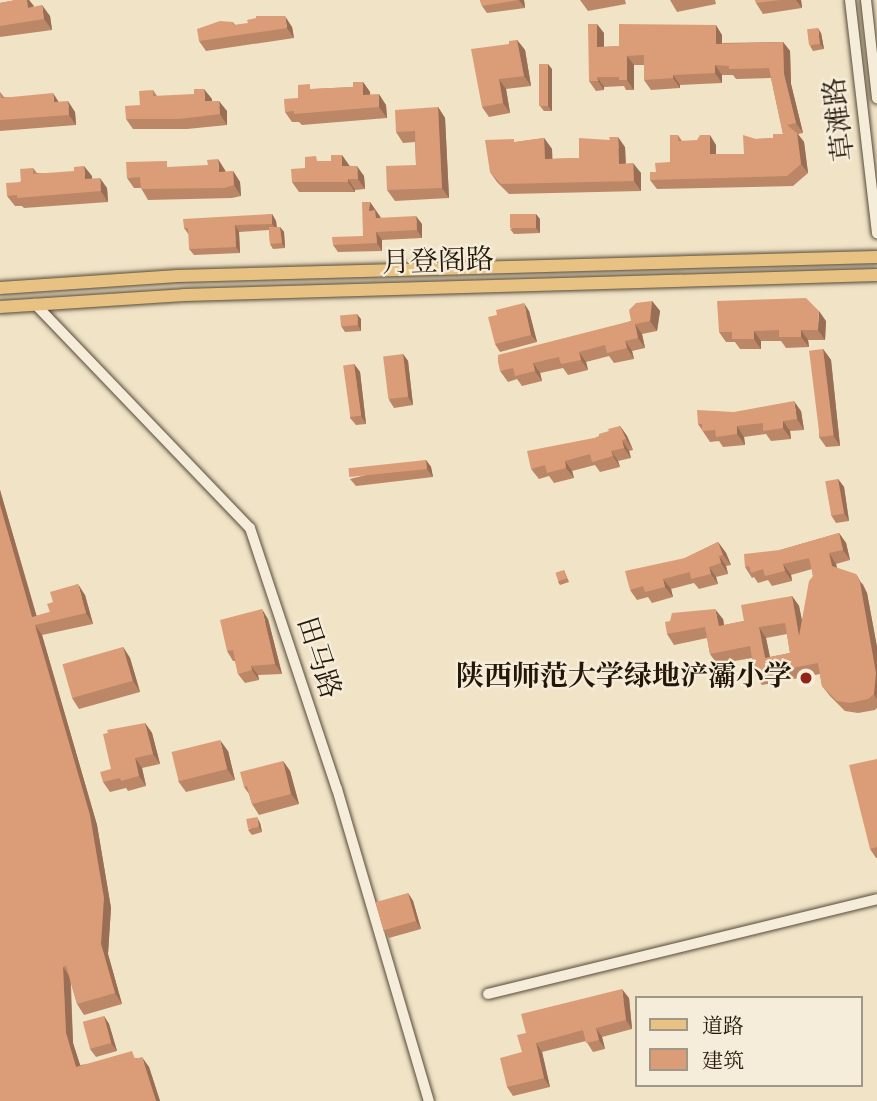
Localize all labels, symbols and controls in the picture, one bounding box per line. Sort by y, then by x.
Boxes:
street label: 草滩路 [819,75,863,163]
street label: 月登阁路 [381,244,495,282]
street label: 田马路 [288,613,346,703]
place label: 陕西师范大学绿地浐灞小学 [456,661,792,695]
marker: 陕西师范大学绿地浐灞小学 [798,670,814,686]
legend [636,996,863,1087]
text: 道路 [702,1017,744,1038]
text: 建筑 [702,1052,744,1073]

